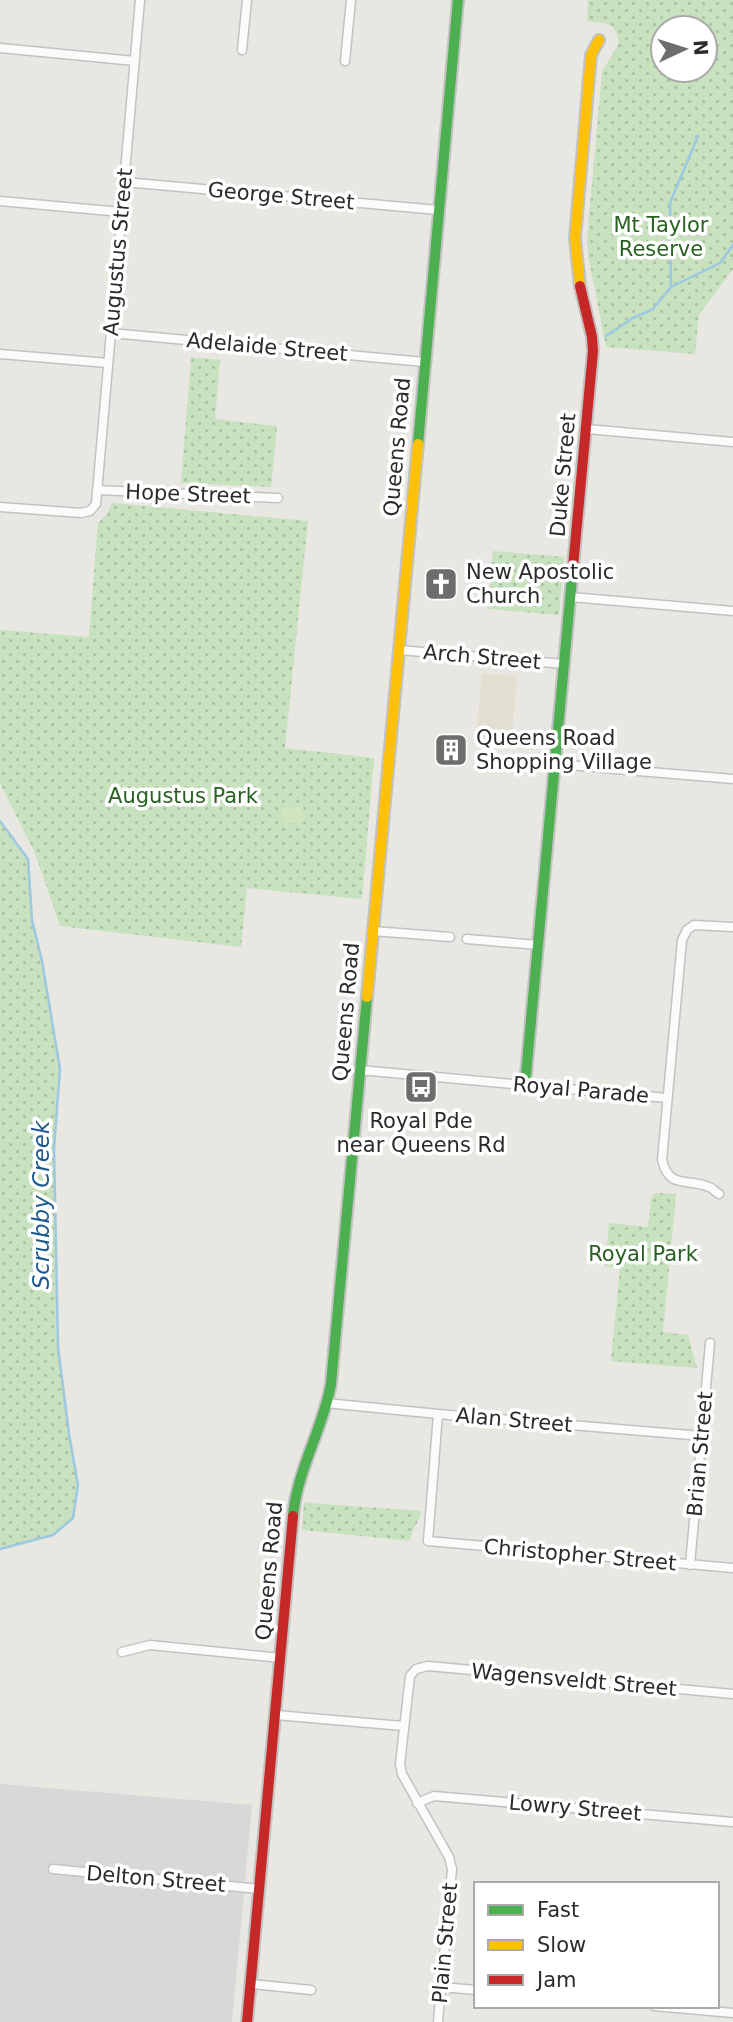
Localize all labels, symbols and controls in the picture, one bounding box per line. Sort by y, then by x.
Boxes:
north arrow [649,14,719,84]
text: N [689,39,712,57]
street label: Augustus Street [99,167,137,337]
street label: George Street [207,178,355,214]
park label: Mt Taylor Reserve [614,213,709,261]
street label: Adelaide Street [185,328,349,366]
street label: Queens Road [379,377,415,517]
street label: Duke Street [546,412,580,538]
street label: Hope Street [125,480,251,508]
place label: New Apostolic Church [466,560,614,608]
church icon: New Apostolic Church [422,565,460,603]
street label: Arch Street [422,640,542,674]
place label: Queens Road Shopping Village [476,726,652,774]
building icon: Queens Road Shopping Village [432,731,470,769]
park label: Augustus Park [108,784,259,808]
street label: Queens Road [328,942,364,1082]
bus stop icon: Royal Pde near Queens Rd [402,1068,440,1106]
street label: Royal Parade [512,1072,650,1108]
place label: Royal Pde near Queens Rd [337,1109,505,1157]
water label: Scrubby Creek [28,1119,54,1289]
park label: Royal Park [588,1242,699,1266]
street label: Brian Street [683,1390,717,1518]
street label: Alan Street [455,1403,573,1437]
street label: Queens Road [251,1501,287,1641]
street label: Christopher Street [483,1535,677,1575]
street label: Wagensveldt Street [470,1659,678,1701]
street label: Lowry Street [508,1790,642,1826]
street label: Delton Street [85,1861,227,1897]
street label: Plain Street [428,1882,462,2004]
legend [474,1882,719,2008]
text: Fast [537,1898,579,1922]
text: Slow [537,1933,586,1957]
text: Jam [535,1968,577,1992]

